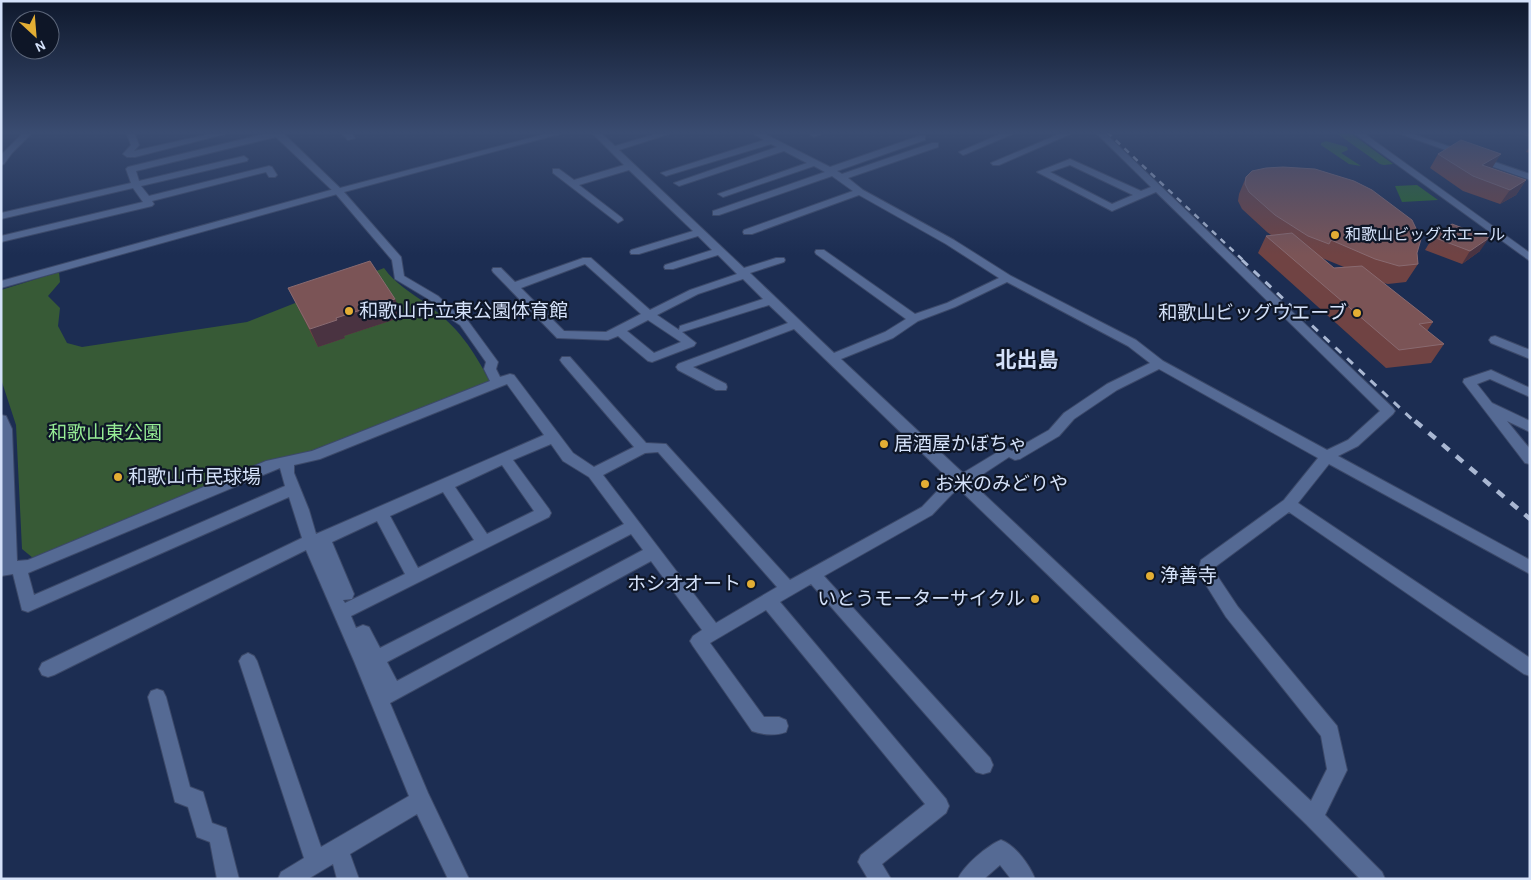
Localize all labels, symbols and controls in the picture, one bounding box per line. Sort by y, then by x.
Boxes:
north arrow [10,10,60,60]
text: N [33,37,48,54]
place label: 和歌山ビッグホエール [1345,226,1505,243]
marker: 和歌山ビッグホエール [1329,229,1341,241]
place label: 和歌山市立東公園体育館 [359,300,568,321]
place label: 和歌山ビッグウエーブ [1158,302,1347,323]
marker: 和歌山市立東公園体育館 [343,305,355,317]
marker: 和歌山ビッグウエーブ [1351,307,1363,319]
district label: 北出島 [996,349,1059,371]
park label: 和歌山東公園 [48,423,162,443]
place label: 居酒屋かぼちゃ [894,434,1027,454]
marker: 居酒屋かぼちゃ [878,438,890,450]
place label: 和歌山市民球場 [128,466,261,487]
marker: 和歌山市民球場 [112,471,124,483]
place label: お米のみどりや [935,474,1068,494]
marker: お米のみどりや [919,478,931,490]
place label: 浄善寺 [1160,565,1217,586]
marker: 浄善寺 [1144,570,1156,582]
place label: ホシオオート [627,575,741,594]
marker: ホシオオート [745,578,757,590]
place label: いとうモーターサイクル [817,589,1025,609]
marker: いとうモーターサイクル [1029,593,1041,605]

